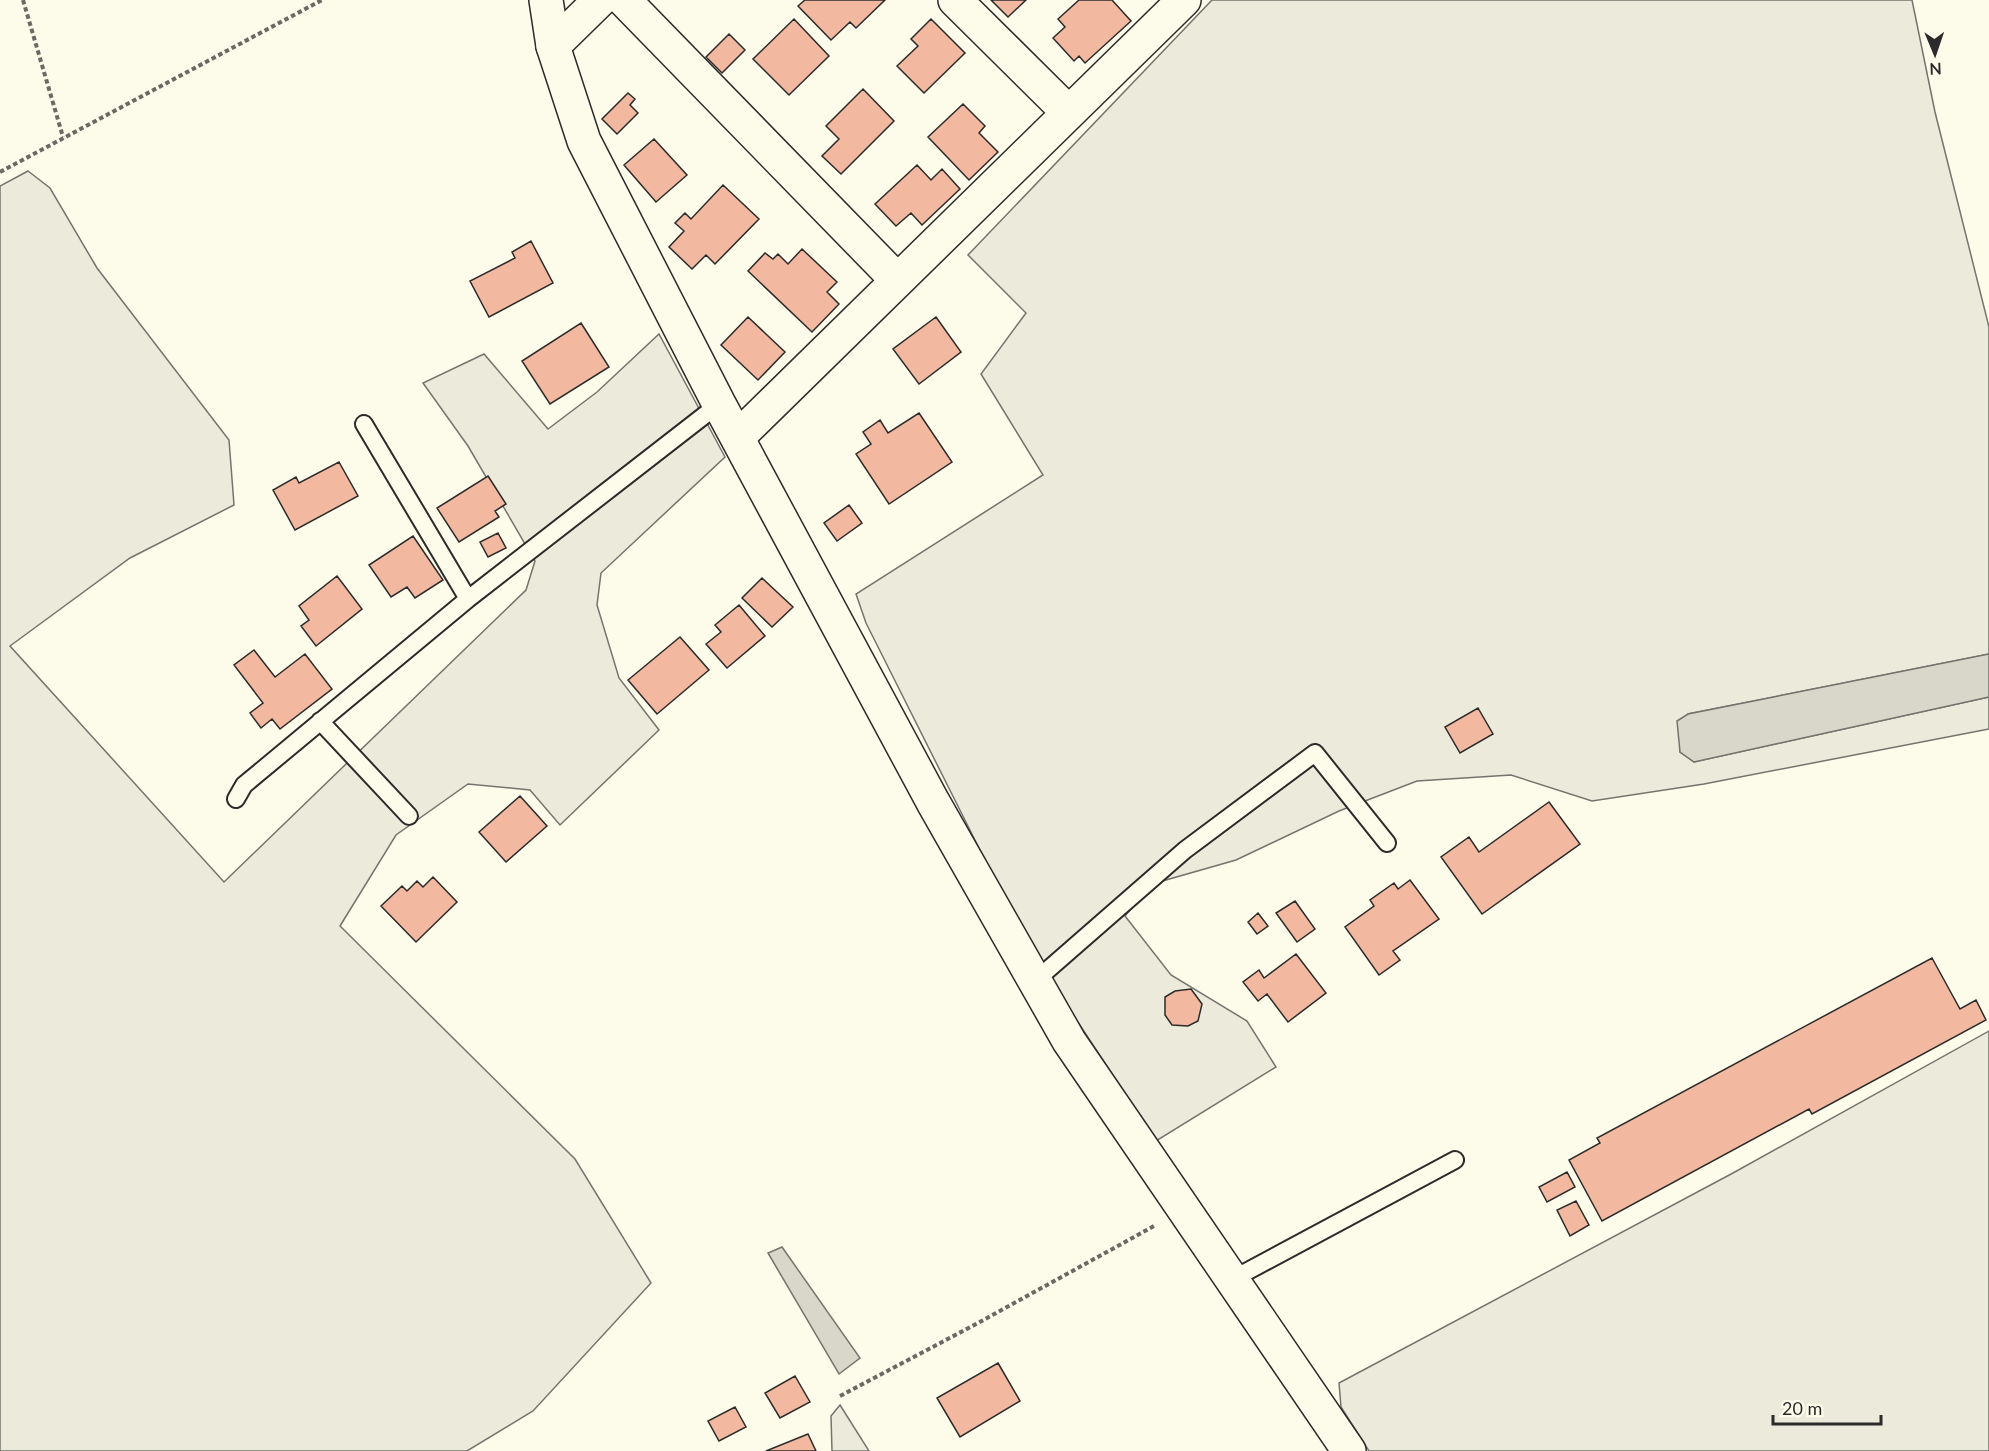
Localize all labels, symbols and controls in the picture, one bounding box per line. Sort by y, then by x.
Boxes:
north arrow [1905,24,1965,84]
text: N [1929,60,1942,79]
scale bar [1773,1388,1881,1426]
text: 20 m [1782,1397,1822,1419]

